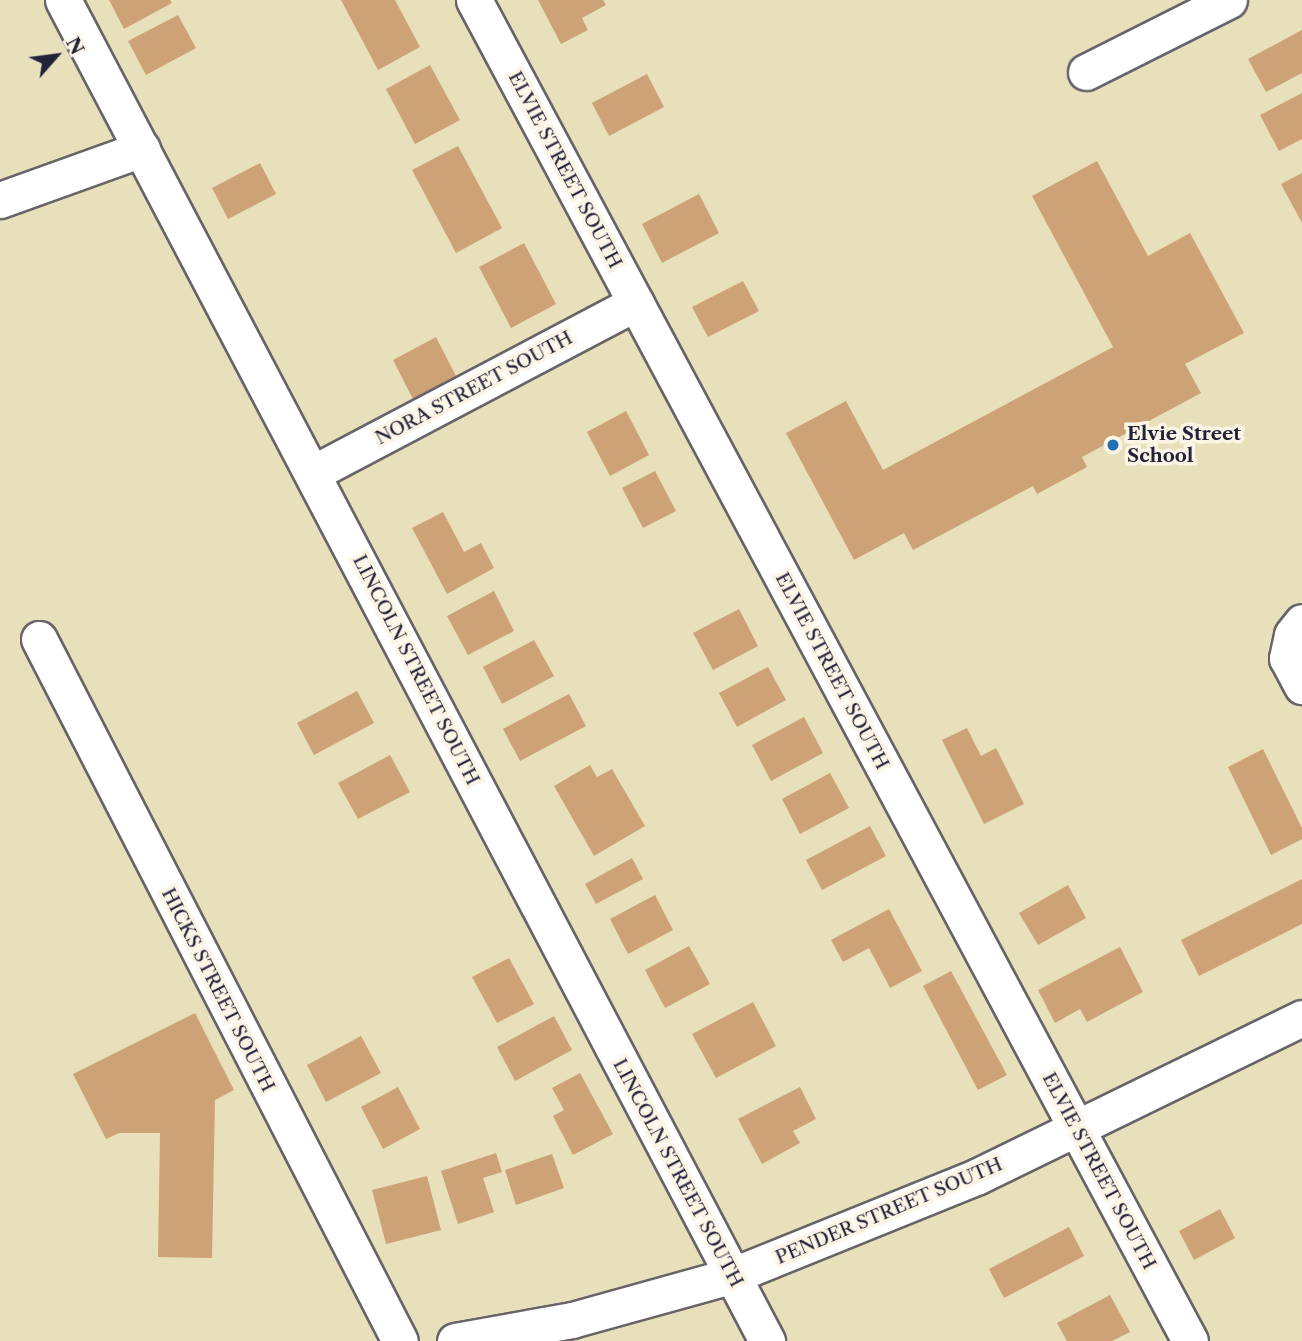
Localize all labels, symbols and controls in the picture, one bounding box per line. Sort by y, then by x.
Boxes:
north arrow [21,21,91,91]
text: N [61,33,89,59]
street label: ELVIE STREET SOUTH [503,67,627,273]
street label: NORA STREET SOUTH [371,326,577,450]
place label: Elvie Street School [1127,423,1241,467]
marker: Elvie Street School [1105,437,1121,453]
street label: LINCOLN STREET SOUTH [348,551,484,789]
street label: ELVIE STREET SOUTH [770,568,894,774]
street label: HICKS STREET SOUTH [156,884,280,1096]
street label: LINCOLN STREET SOUTH [608,1055,748,1291]
street label: ELVIE STREET SOUTH [1037,1068,1161,1274]
street label: PENDER STREET SOUTH [771,1153,1007,1269]

